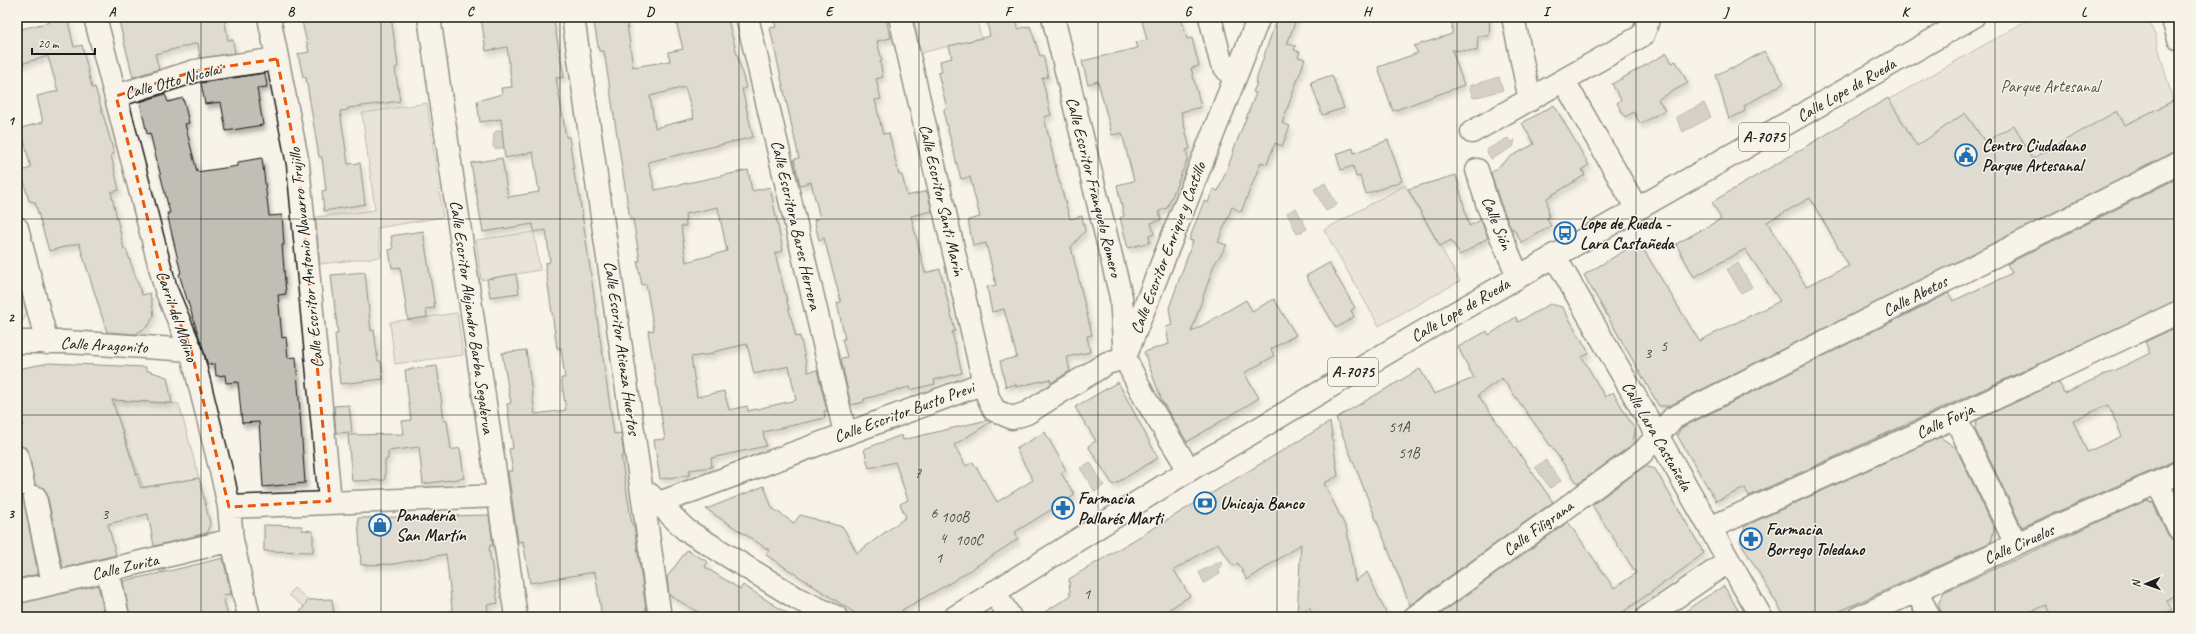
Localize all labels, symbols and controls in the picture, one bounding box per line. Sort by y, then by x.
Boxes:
text: A [109,4,117,20]
text: B [288,4,296,20]
text: C [467,4,475,20]
text: D [646,4,655,20]
text: E [826,4,835,20]
text: F [1005,4,1014,20]
text: G [1185,4,1193,20]
text: H [1363,4,1373,20]
text: I [1543,4,1552,20]
text: J [1723,4,1730,20]
text: K [1902,4,1912,20]
text: L [2081,4,2088,20]
scale bar [32,30,95,56]
text: 20 m [38,36,60,52]
street label: Calle Lope de Rueda [1793,53,1900,127]
street label: Calle Otto Nicolai [122,58,225,104]
park label: Parque Artesanal [2000,76,2103,97]
street label: Calle Escritor Franquelo Romero [1061,95,1127,281]
text: 1 [8,113,16,129]
street label: Calle Escritor Santi Marín [914,122,970,279]
road number: A-7075 [1739,123,1789,151]
place label: Centro Ciudadano Parque Artesanal [1982,135,2087,176]
street label: Calle Escritora Bares Herrera [766,138,826,313]
public building icon: Centro Ciudadano Parque Artesanal [1953,142,1979,168]
street label: Calle Escritor Antonio Navarro Trujillo [284,146,328,369]
street label: Calle Escritor Enrique y Castillo [1126,158,1211,337]
street label: Calle Sión [1477,193,1518,254]
street label: Calle Escritor Alejandro Barba Segalerva [445,199,499,436]
place label: Lope de Rueda - Lara Castañeda [1580,213,1676,254]
bus stop icon: Lope de Rueda - Lara Castañeda [1552,220,1578,246]
street label: Calle Escritor Atienza Huertos [599,260,645,438]
street label: Carril del Molino [152,268,203,365]
street label: Calle Abetos [1879,270,1952,321]
street label: Calle Lope de Rueda [1407,273,1514,347]
text: 2 [8,310,15,326]
street label: Calle Aragonito [60,332,149,358]
house number: 5 [1661,337,1669,356]
house number: 3 [1645,344,1653,363]
road number: A-7075 [1328,358,1378,386]
street label: Calle Escritor Busto Previ [831,376,979,447]
street label: Calle Lara Castañeda [1617,378,1697,495]
street label: Calle Forja [1913,398,1979,443]
house number: 51A [1388,418,1411,437]
house number: 51B [1398,444,1421,463]
house number: 7 [915,464,923,483]
place label: Farmacia Pallarés Marti [1078,488,1165,529]
bank icon: Unicaja Banco [1192,490,1218,516]
place label: Unicaja Banco [1220,493,1306,514]
street label: Calle Filigrana [1499,494,1579,560]
pharmacy icon: Farmacia Pallarés Marti [1050,495,1076,521]
house number: 6 [931,504,939,523]
house number: 3 [102,505,110,524]
place label: Panadería San Martín [396,505,467,546]
text: 3 [8,506,15,522]
house number: 100B [941,508,970,527]
shop icon: Panadería San Martín [367,512,393,538]
place label: Farmacia Borrego Toledano [1766,519,1866,560]
street label: Calle Ciruelos [1981,519,2059,569]
pharmacy icon: Farmacia Borrego Toledano [1738,526,1764,552]
house number: 4 [940,529,948,548]
house number: 100C [955,531,985,550]
street label: Calle Zurita [90,549,162,585]
house number: 1 [936,549,944,568]
north arrow [2126,564,2166,604]
text: N [2129,579,2143,588]
house number: 1 [1084,585,1092,604]

